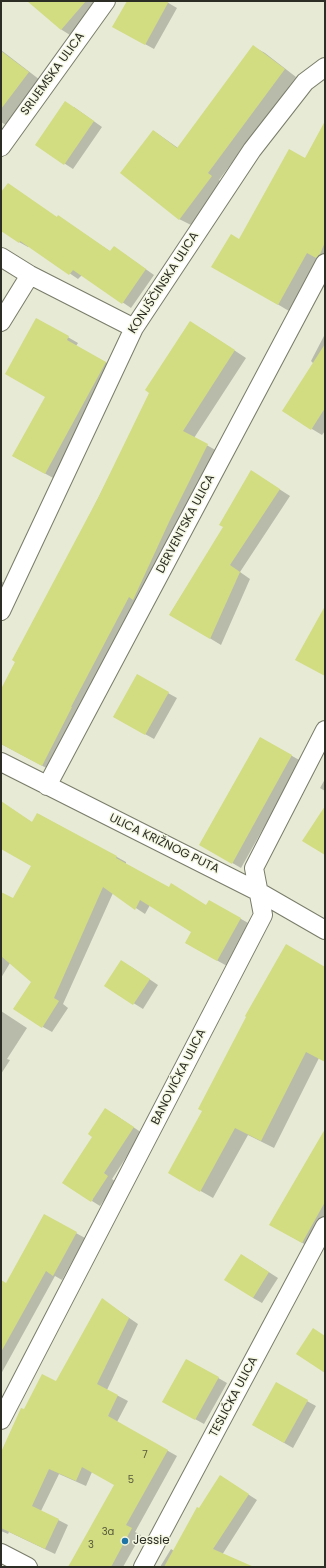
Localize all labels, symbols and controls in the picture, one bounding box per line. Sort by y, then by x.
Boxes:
street label: SRIJEMSKA ULICA [18,30,88,118]
street label: KONJŠČINSKA ULICA [126,230,202,336]
street label: DERVENTSKA ULICA [154,472,218,576]
street label: ULICA KRIŽNOG PUTA [107,811,221,877]
street label: BANOVIĆKA ULICA [149,1027,209,1127]
street label: TESLIĆKA ULICA [207,1354,261,1440]
house number: 7 [142,1449,148,1461]
house number: 5 [128,1474,134,1486]
house number: 3a [102,1526,114,1538]
place label: Jessie [133,1534,170,1548]
marker: Jessie [120,1536,130,1546]
house number: 3 [88,1539,94,1551]

